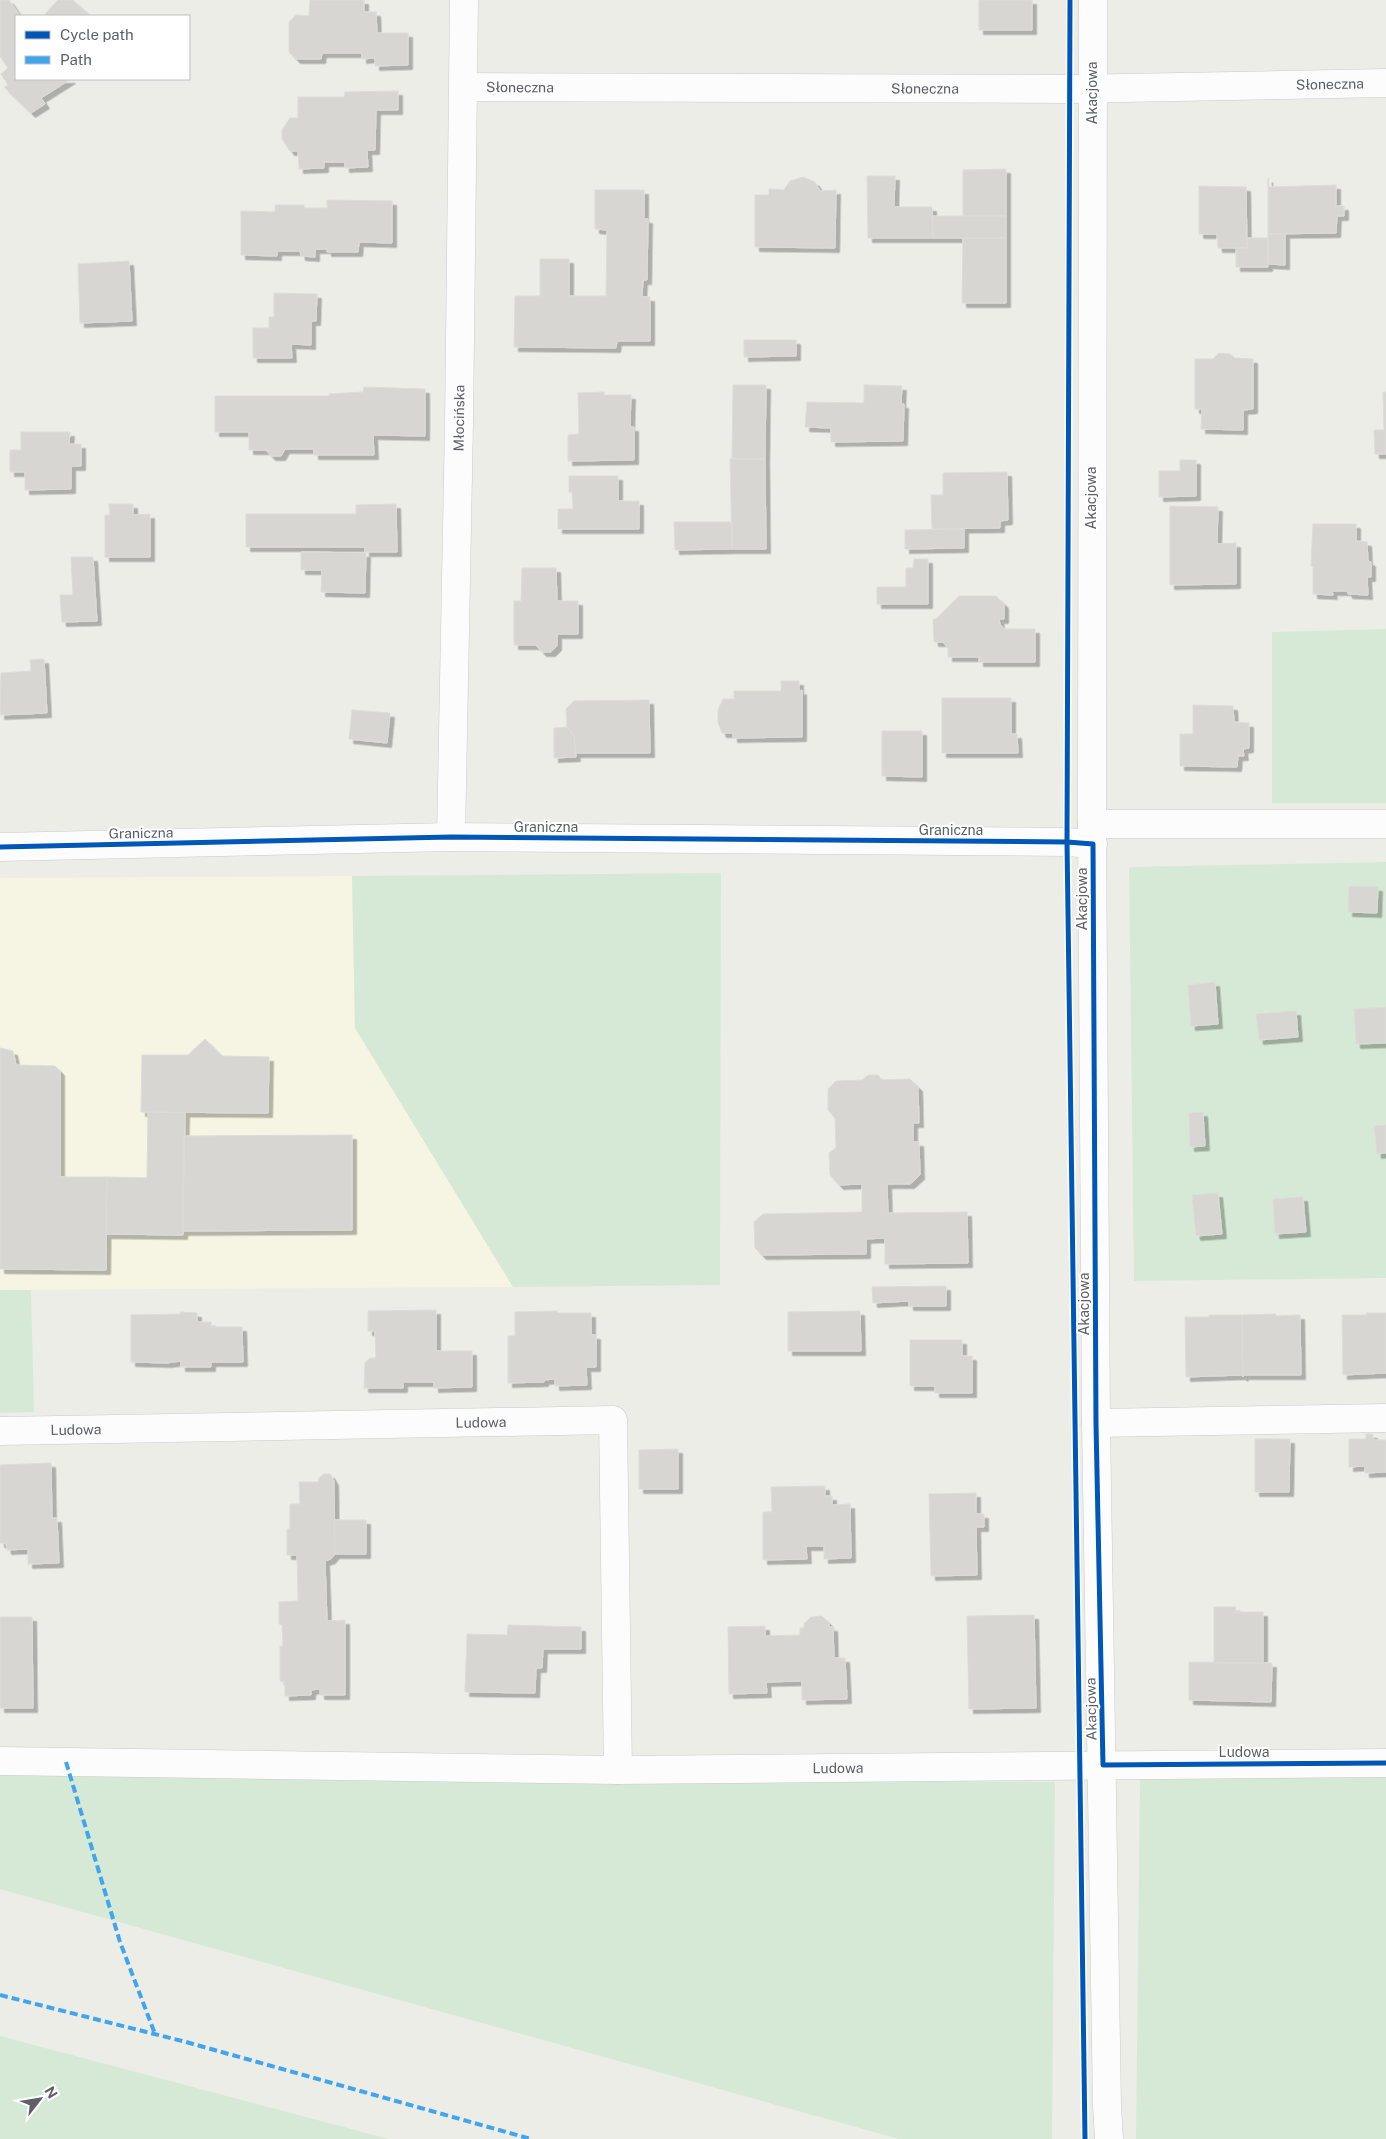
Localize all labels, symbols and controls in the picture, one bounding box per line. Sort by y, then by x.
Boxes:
legend [15,15,190,80]
text: Cycle path [60,26,134,43]
text: Path [60,51,92,68]
street label: Akacjowa [1084,62,1100,124]
street label: Słoneczna [1296,75,1364,93]
street label: Słoneczna [486,79,554,95]
street label: Słoneczna [891,80,959,97]
street label: Młocińska [450,385,467,452]
street label: Akacjowa [1083,467,1099,529]
street label: Graniczna [514,819,578,835]
street label: Graniczna [919,822,983,838]
street label: Graniczna [108,824,174,842]
street label: Akacjowa [1074,868,1090,930]
street label: Akacjowa [1076,1273,1092,1335]
street label: Ludowa [455,1414,507,1431]
street label: Ludowa [50,1421,102,1438]
street label: Akacjowa [1082,1677,1100,1741]
street label: Ludowa [1219,1744,1269,1760]
street label: Ludowa [812,1760,863,1776]
north arrow [15,2074,65,2124]
text: N [41,2083,61,2101]

